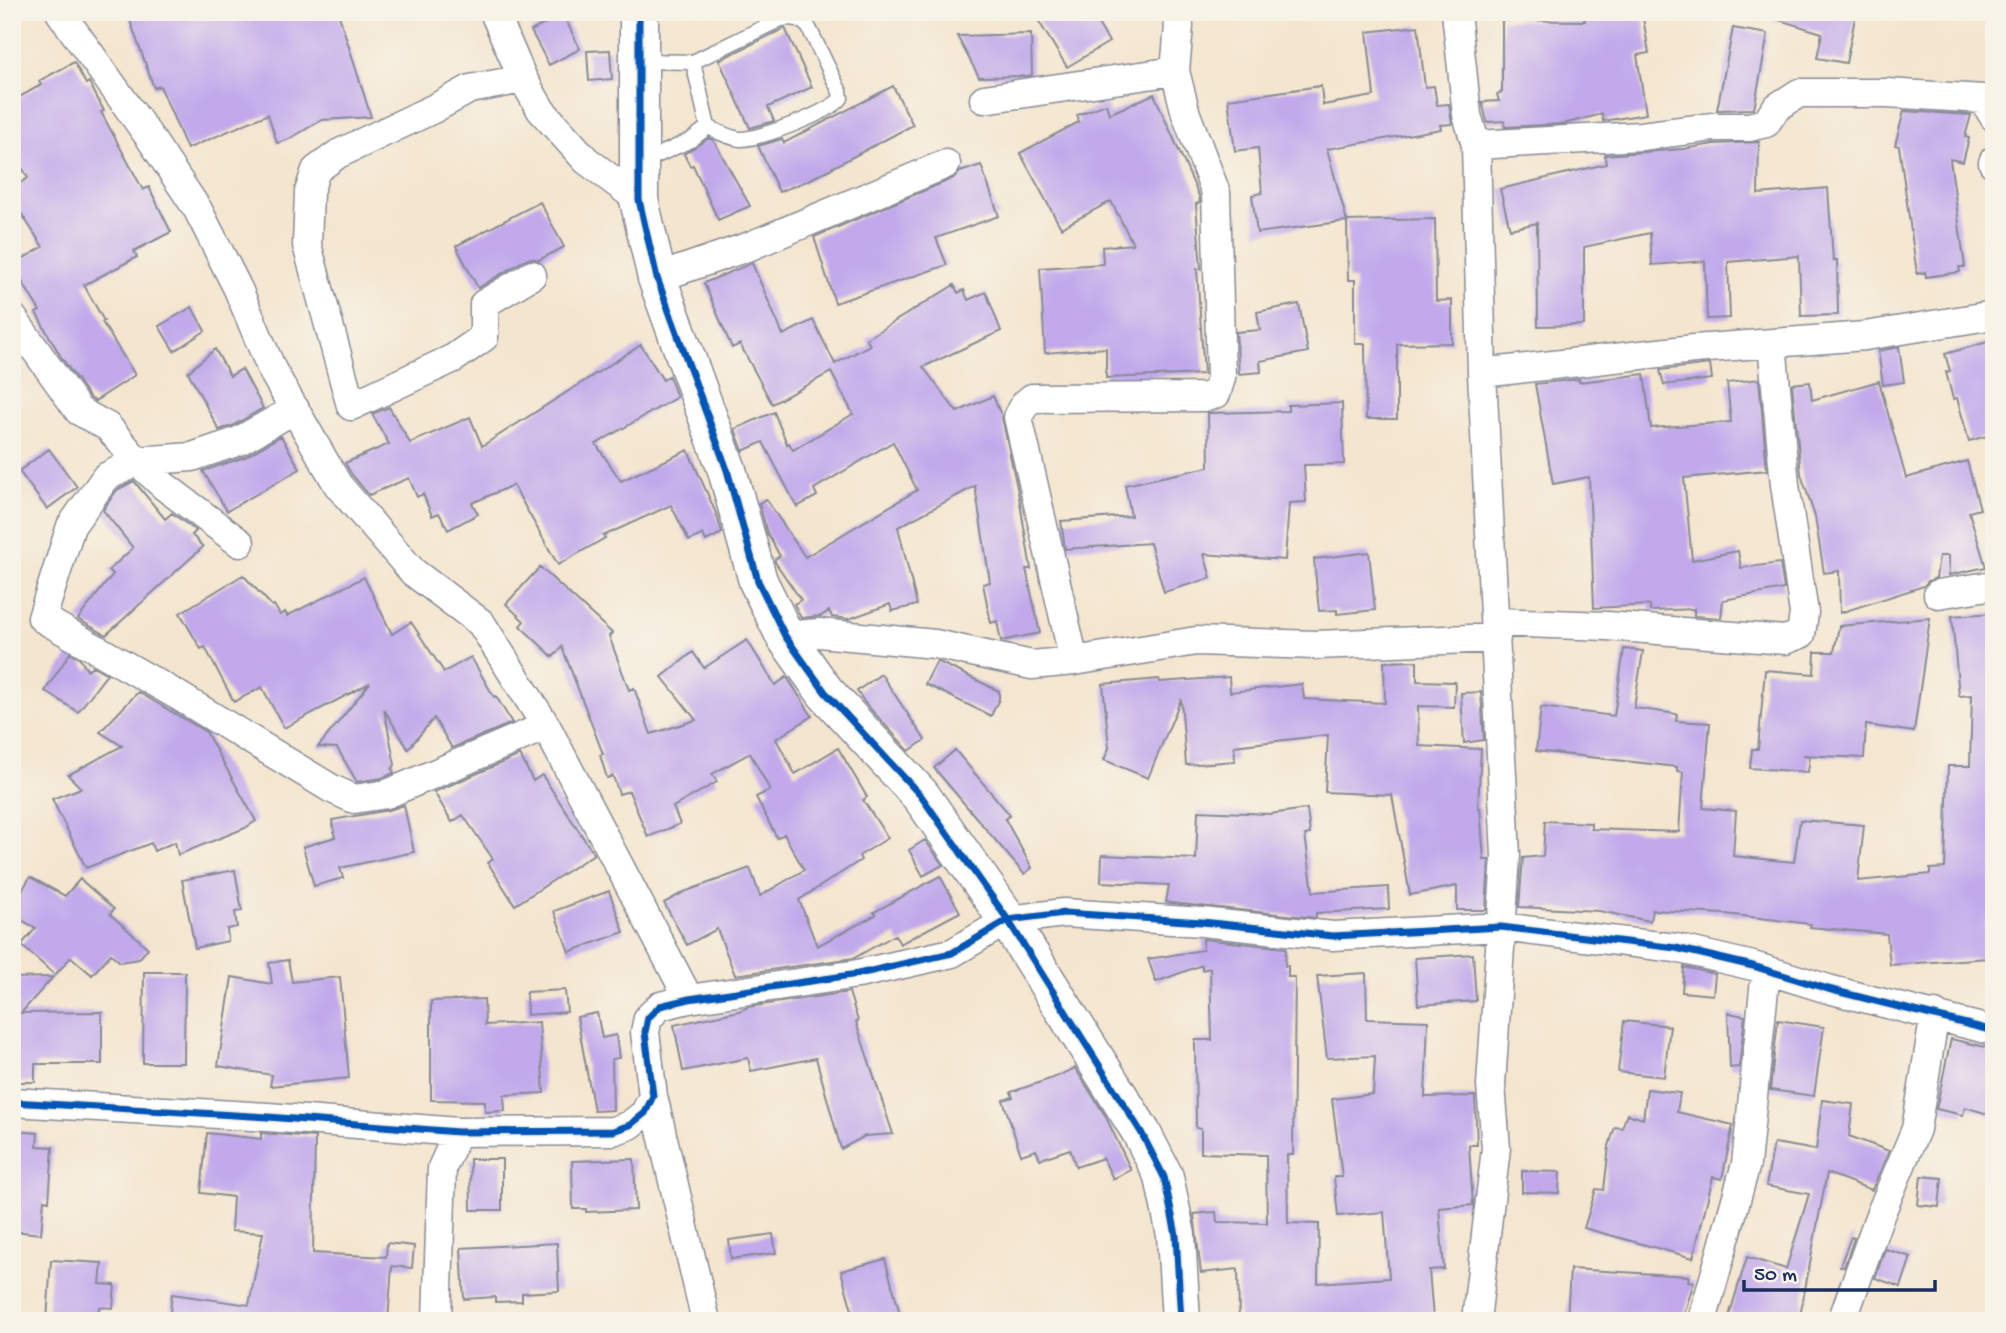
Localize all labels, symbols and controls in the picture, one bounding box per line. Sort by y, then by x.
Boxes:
scale bar [1744,1249,1934,1293]
text: 50 m [1754,1264,1797,1289]

